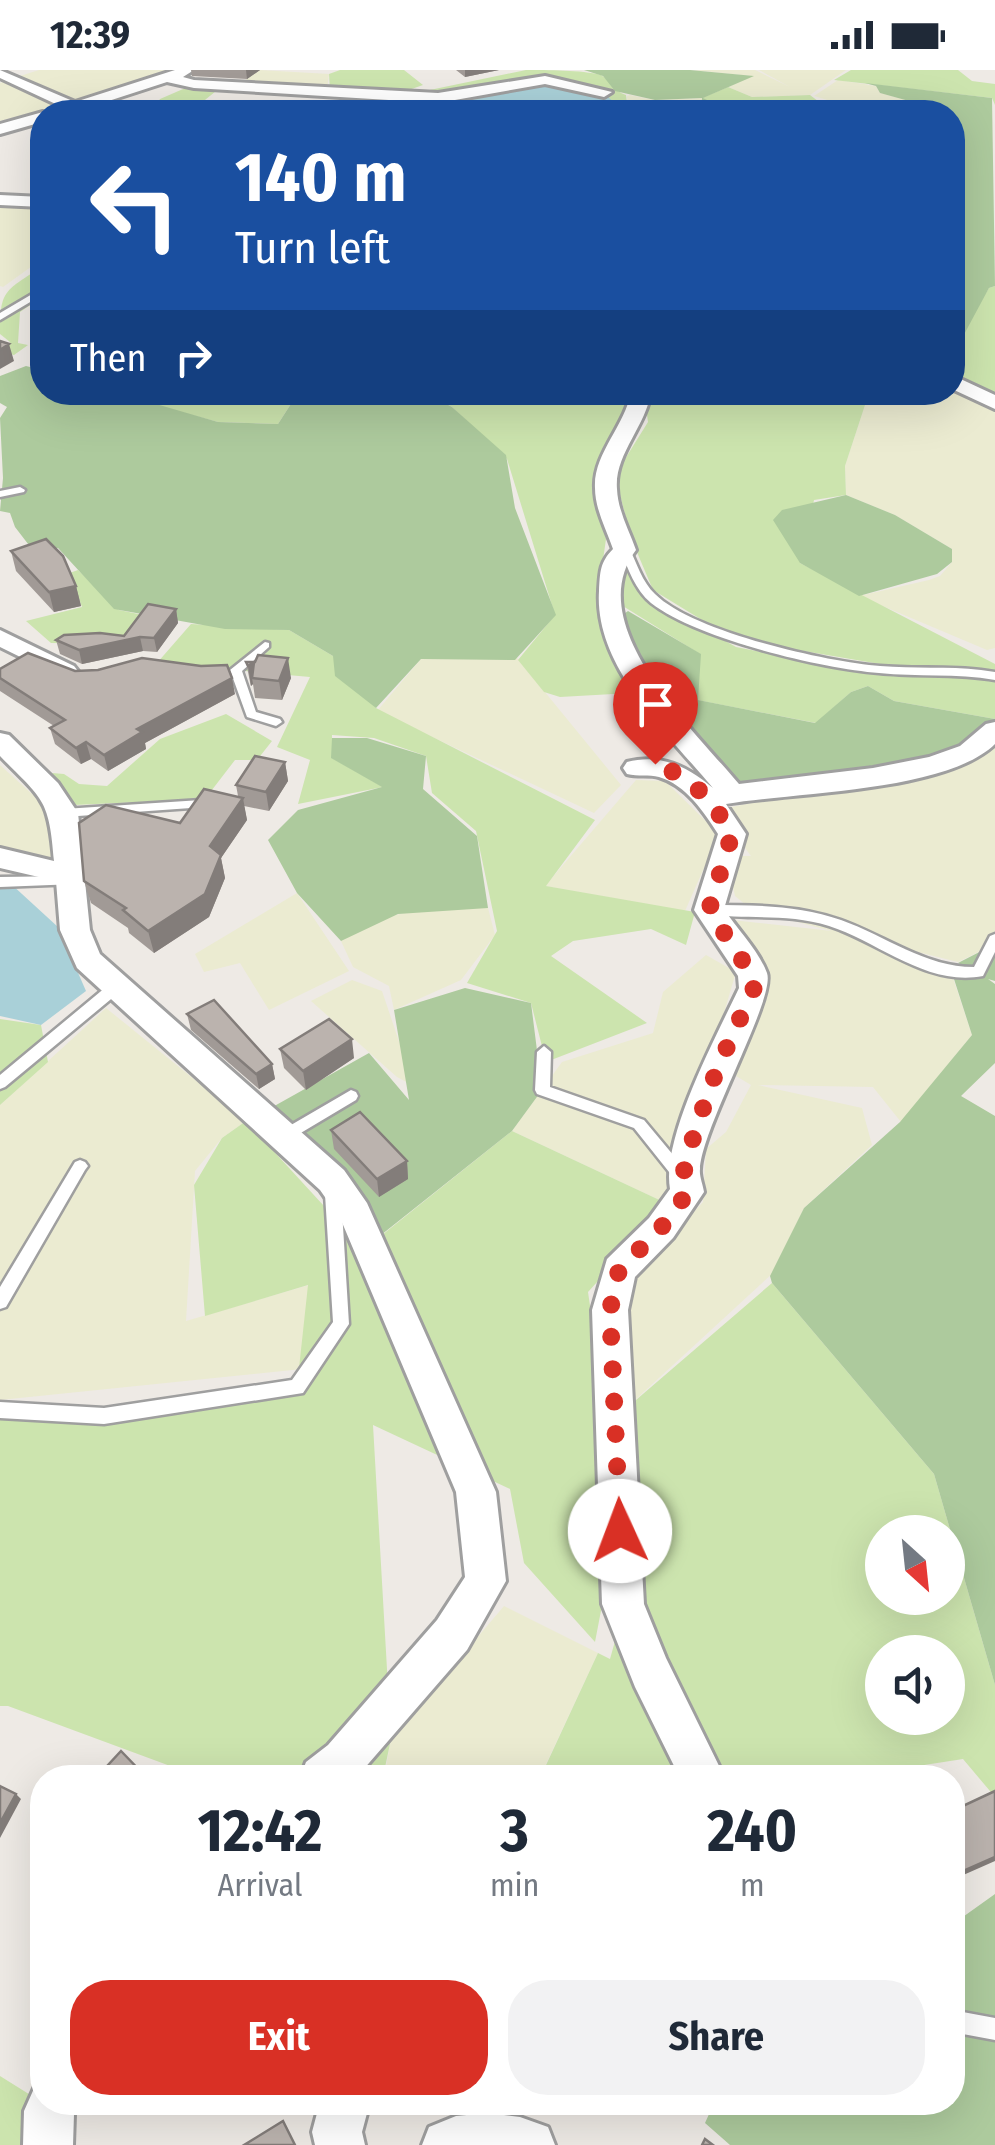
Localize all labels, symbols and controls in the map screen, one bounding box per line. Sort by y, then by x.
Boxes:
text: 12:39 [50,12,130,58]
text: 140 m [235,136,407,220]
icon: left [70,140,200,270]
text: Turn left [235,221,390,275]
icon: right [166,330,221,385]
text: Then [70,335,146,381]
pin [613,662,698,765]
icon: arrive [628,677,683,732]
position arrow [568,1479,672,1583]
north arrow [865,1515,965,1615]
map controls [865,1515,965,1735]
button: sound [865,1635,965,1735]
text: 12:42 [198,1795,322,1867]
text: 3 [500,1795,529,1867]
text: 240 [707,1795,797,1867]
text: Arrival [218,1866,302,1904]
text: min [490,1866,539,1904]
text: m [740,1866,765,1904]
button: Exit [70,1980,488,2095]
button: Share [508,1980,925,2095]

